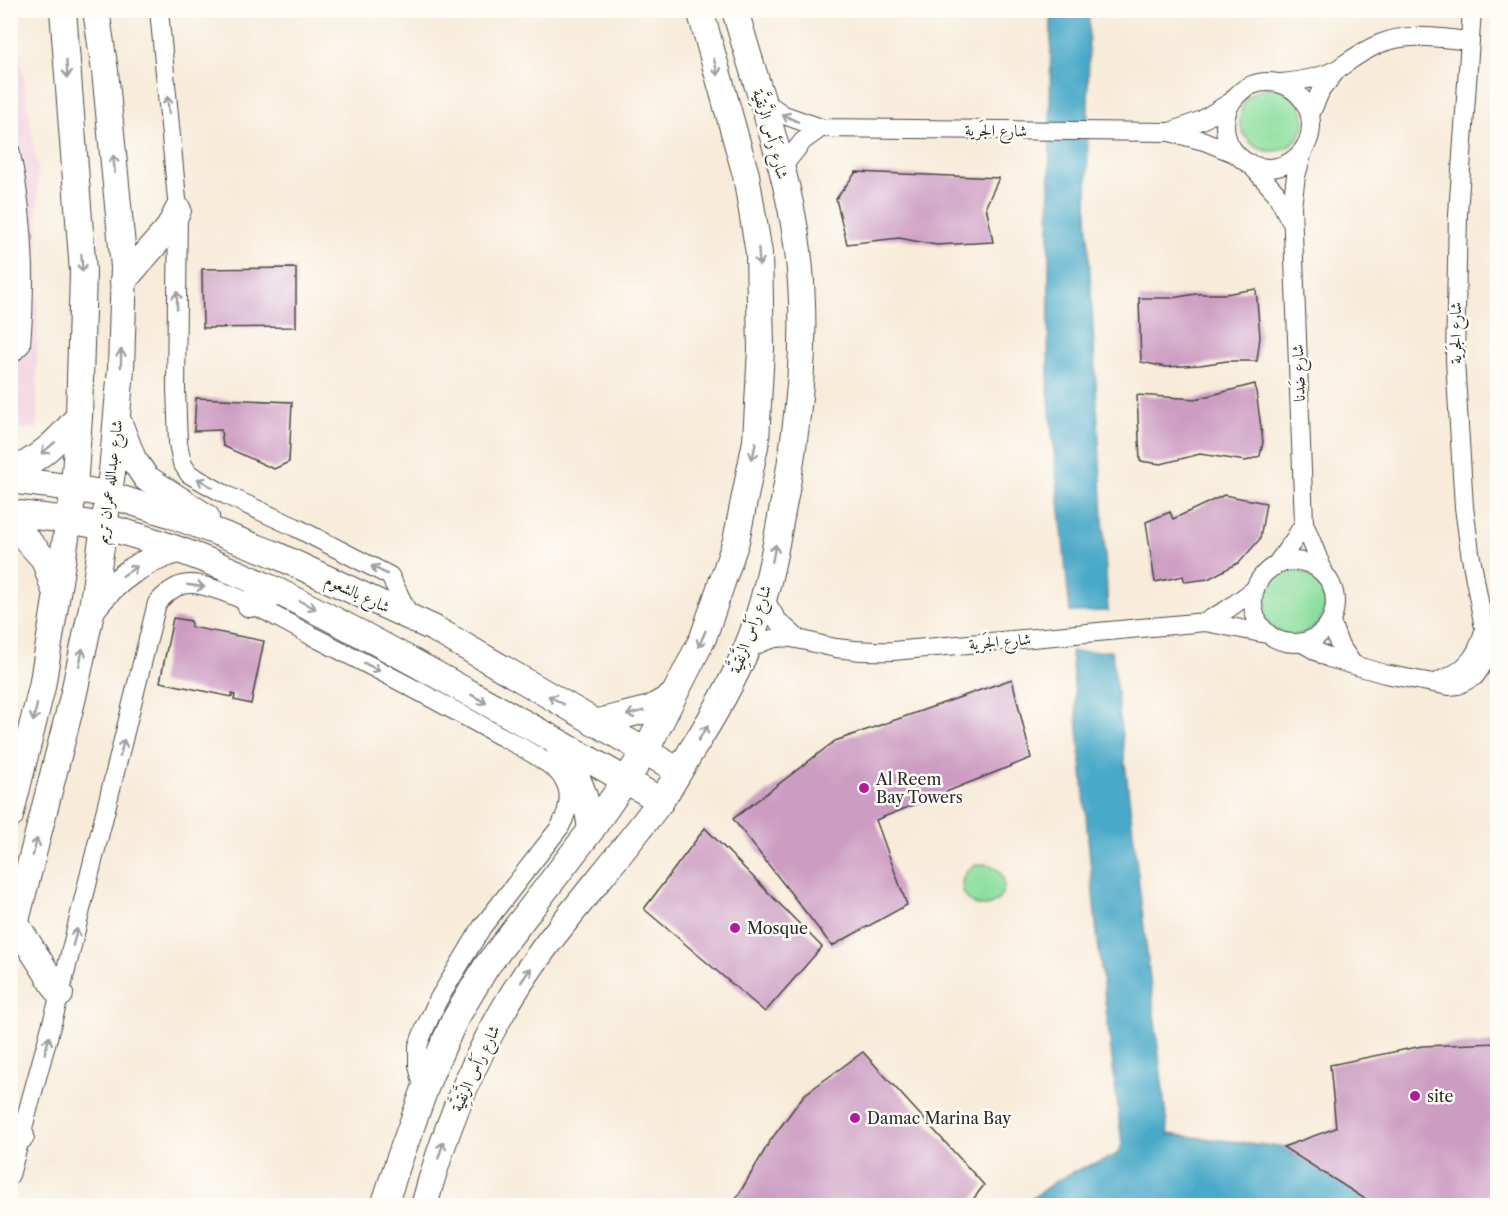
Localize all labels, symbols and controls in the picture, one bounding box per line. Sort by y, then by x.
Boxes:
one-way arrow [710,57,722,76]
one-way arrow [62,58,73,78]
street label: شارع رَأس الرَّنقِيَّة [745,86,796,183]
one-way arrow [162,96,173,116]
one-way arrow [781,111,799,123]
street label: شارع الجَرية [965,118,1027,145]
one-way arrow [108,155,119,174]
one-way arrow [753,246,764,266]
one-way arrow [77,253,88,273]
one-way arrow [172,290,183,310]
street label: شارع الجَرية [1444,302,1469,364]
street label: شارع ضَدنا [1286,344,1313,402]
one-way arrow [115,349,127,369]
street label: شارع عبدالله عمران تريم [91,419,131,546]
one-way arrow [748,441,759,461]
one-way arrow [40,442,56,455]
one-way arrow [197,477,214,489]
one-way arrow [769,544,780,563]
one-way arrow [371,564,389,575]
one-way arrow [121,565,138,578]
street label: شارع بالشعوم [320,569,394,621]
one-way arrow [185,581,205,592]
street label: شارع رَأس الرَّنقِيَّة [722,581,779,677]
one-way arrow [299,600,317,612]
street label: شارع الجَرية [968,627,1032,658]
one-way arrow [696,629,707,647]
one-way arrow [76,648,88,667]
one-way arrow [363,661,381,673]
one-way arrow [470,693,487,705]
one-way arrow [548,694,565,706]
one-way arrow [29,704,41,723]
one-way arrow [626,708,645,719]
one-way arrow [697,725,709,742]
one-way arrow [117,739,128,758]
place label: Al Reem Bay Towers [875,769,963,807]
marker: Al Reem Bay Towers [857,781,871,795]
one-way arrow [30,838,42,857]
place label: Mosque [747,918,808,938]
marker: Mosque [728,921,742,935]
one-way arrow [70,928,81,947]
one-way arrow [520,967,532,984]
street label: شارع رَأس الرَّنقِيَّة [444,1020,507,1116]
one-way arrow [42,1036,53,1055]
place label: site [1427,1086,1453,1106]
marker: site [1408,1089,1422,1103]
place label: Damac Marina Bay [867,1108,1012,1128]
marker: Damac Marina Bay [848,1111,862,1125]
one-way arrow [436,1141,447,1160]

